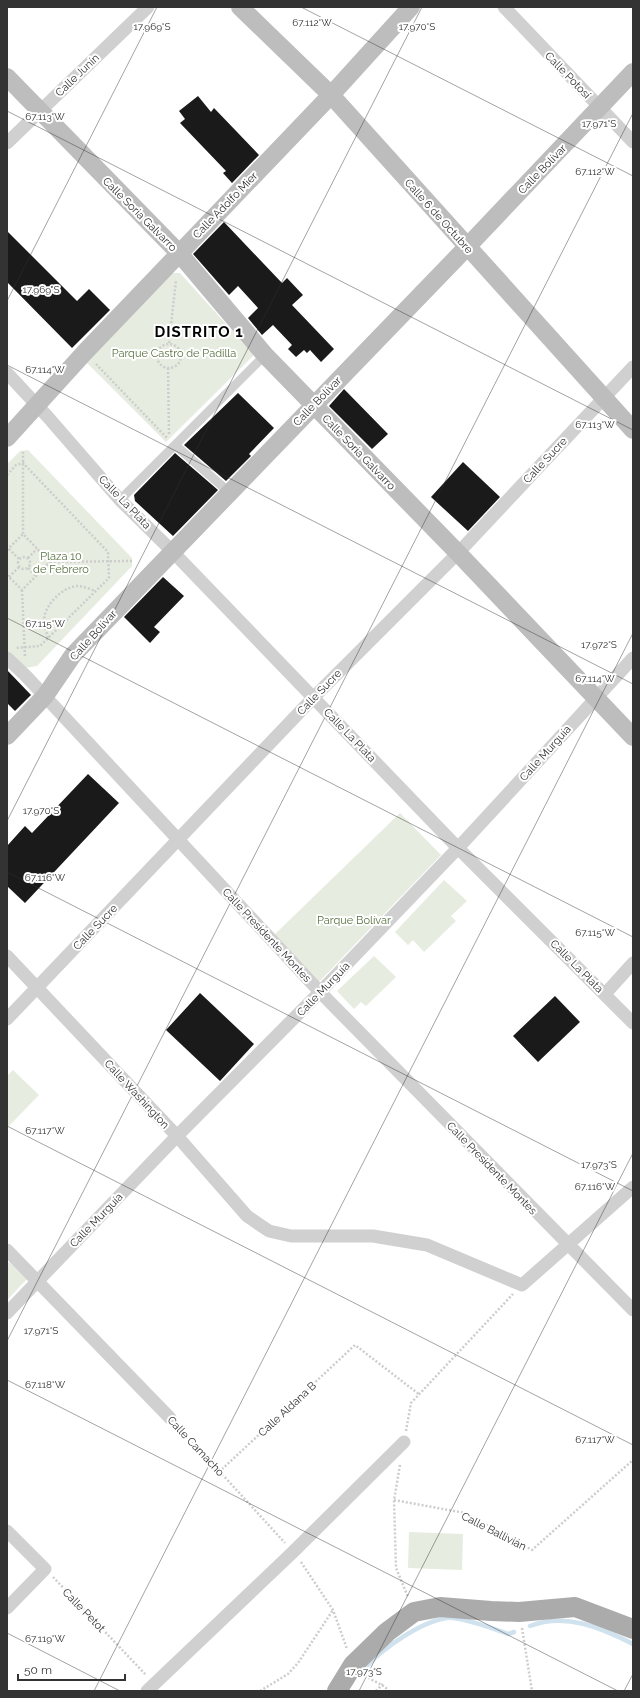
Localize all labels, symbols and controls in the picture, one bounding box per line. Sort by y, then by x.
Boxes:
text: 67.112°W [292,17,332,28]
text: 17.969°S [134,21,170,32]
text: 17.970°S [399,21,435,32]
street label: Calle Potosí [542,49,594,102]
street label: Calle Junín [53,51,102,99]
text: 67.113°W [25,111,65,122]
text: 17.971°S [582,118,616,129]
street label: Calle Bolívar [516,142,569,197]
text: 67.112°W [575,166,615,177]
street label: Calle Adolfo Mier [190,169,260,241]
street label: Calle Soria Galvarro [100,175,180,254]
street label: Calle 6 de Octubre [402,176,476,257]
text: 17.969°S [23,284,59,295]
district label: DISTRITO 1 [154,323,244,341]
park label: Parque Castro de Padilla [112,347,236,360]
text: 67.114°W [25,364,65,375]
street label: Calle Bolívar [291,374,344,429]
street label: Calle Soria Galvarro [319,412,398,493]
text: 67.113°W [575,419,615,430]
street label: Calle Sucre [521,434,570,486]
street label: Calle La Plata [96,473,153,532]
park label: Plaza 10 de Febrero [33,550,89,576]
street label: Calle Bolívar [67,607,120,663]
text: 67.115°W [25,618,65,629]
text: 17.972°S [581,639,617,650]
street label: Calle Sucre [294,667,345,718]
text: 67.114°W [575,673,615,684]
street label: Calle La Plata [321,706,378,765]
street label: Calle Murguía [517,723,574,784]
text: 17.970°S [23,805,59,816]
text: 67.116°W [25,872,66,883]
street label: Calle Presidente Montes [220,886,314,985]
street label: Calle Sucre [70,902,121,953]
park label: Parque Bolívar [317,914,391,927]
text: 67.115°W [575,927,615,938]
street label: Calle La Plata [547,937,606,996]
street label: Calle Murguía [294,960,352,1019]
street label: Calle Washington [101,1057,172,1131]
street label: Calle Presidente Montes [444,1119,539,1217]
text: 67.117°W [25,1125,65,1136]
text: 17.973°S [581,1159,617,1170]
text: 67.116°W [575,1181,616,1192]
street label: Calle Murguía [67,1191,125,1250]
text: 17.971°S [24,1325,58,1336]
text: 67.118°W [25,1379,66,1390]
street label: Calle Aldana B [256,1379,319,1439]
street label: Calle Camacho [164,1414,227,1479]
text: 67.117°W [575,1434,615,1445]
street label: Calle Ballivián [459,1509,528,1553]
street label: Calle Petot [60,1586,108,1635]
text: 67.119°W [25,1633,65,1644]
scale bar [18,1656,125,1682]
text: 50 m [24,1663,52,1677]
text: 17.973°S [346,1666,382,1677]

